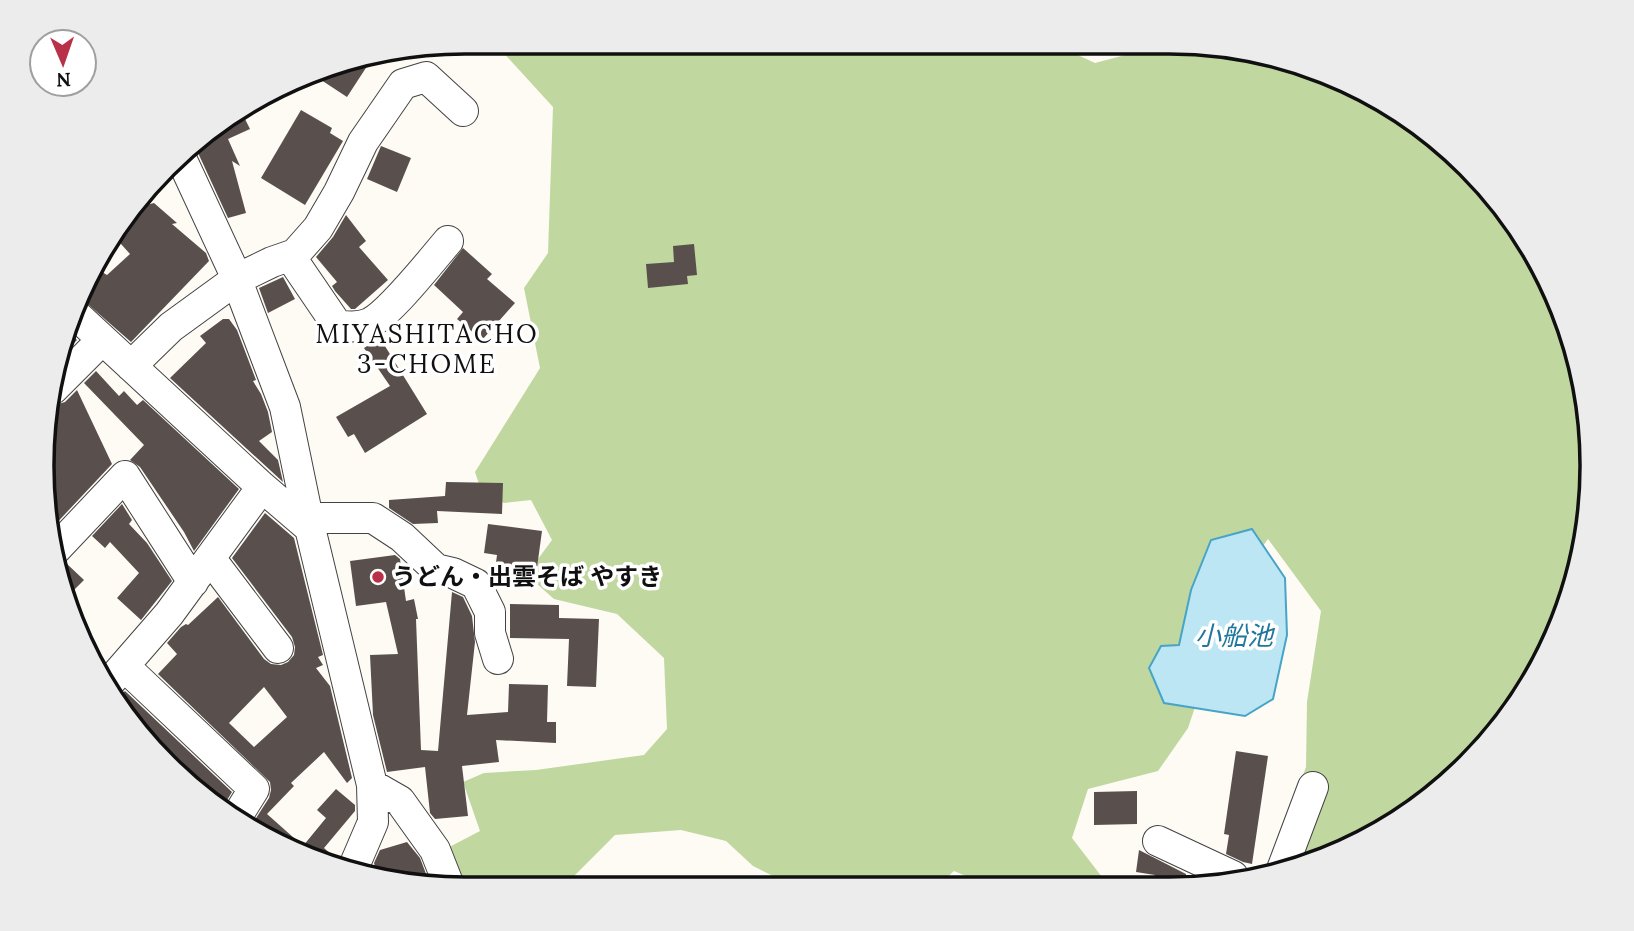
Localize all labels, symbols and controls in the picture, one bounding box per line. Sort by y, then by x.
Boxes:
north arrow [28,28,98,98]
text: N [56,68,71,92]
district label: MIYASHITACHO 3-CHOME [315,317,539,380]
place label: うどん・出雲そば やすき [392,561,662,592]
marker: うどん・出雲そば やすき [370,569,386,585]
water label: 小船池 [1195,619,1276,652]

